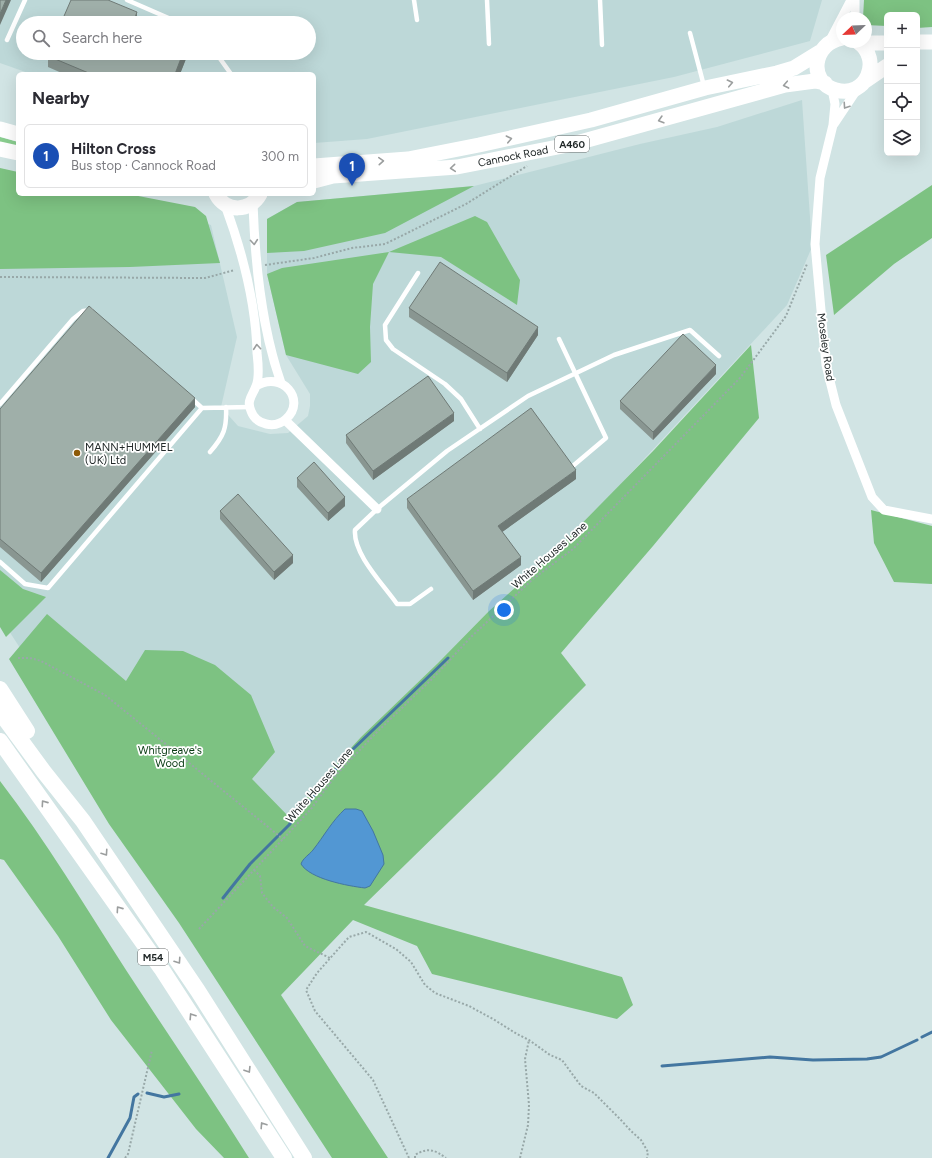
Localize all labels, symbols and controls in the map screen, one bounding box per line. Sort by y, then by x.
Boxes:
north arrow [836,12,872,48]
map controls [884,12,920,156]
button: + [884,12,920,48]
search box [16,16,316,60]
icon: search [30,27,52,49]
text: Search here [62,29,142,47]
button: − [884,48,920,84]
one-way arrow [727,79,733,88]
one-way arrow [783,81,789,89]
button: locate [884,84,920,120]
text: Nearby [32,88,90,108]
one-way arrow [843,102,851,109]
one-way arrow [658,115,665,124]
button: layers [884,120,920,156]
one-way arrow [506,135,512,143]
road number: A460 [555,136,589,152]
text: Hilton Cross [71,140,156,158]
street label: Cannock Road [477,143,549,170]
text: 1 [43,149,49,164]
text: 300 m [261,149,299,164]
pin: 1 [339,153,365,186]
one-way arrow [378,156,384,165]
text: Bus stop · Cannock Road [71,158,216,173]
one-way arrow [450,163,456,172]
one-way arrow [250,239,259,245]
street label: Moseley Road [814,312,837,382]
one-way arrow [252,344,261,350]
place label: MANN+HUMMEL (UK) Ltd [85,441,173,467]
marker: MANN+HUMMEL (UK) Ltd [72,448,82,458]
street label: White Houses Lane [509,519,590,592]
your location [494,600,514,620]
park label: Whitgreave's Wood [138,744,202,770]
street label: White Houses Lane [283,745,356,826]
one-way arrow [42,800,49,807]
one-way arrow [100,849,108,856]
one-way arrow [116,906,124,913]
road number: M54 [138,949,168,965]
one-way arrow [173,956,180,963]
one-way arrow [189,1013,197,1020]
one-way arrow [243,1066,251,1073]
one-way arrow [260,1122,268,1129]

